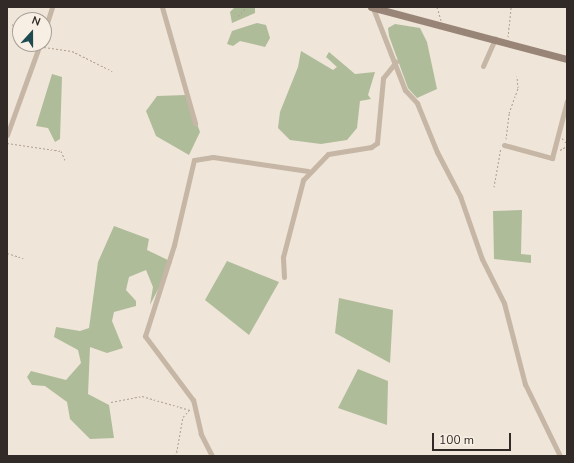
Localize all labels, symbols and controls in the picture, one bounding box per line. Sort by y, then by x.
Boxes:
north arrow [12,12,52,52]
text: N [30,13,43,30]
scale bar [434,425,513,451]
text: 100 m [439,432,474,448]

